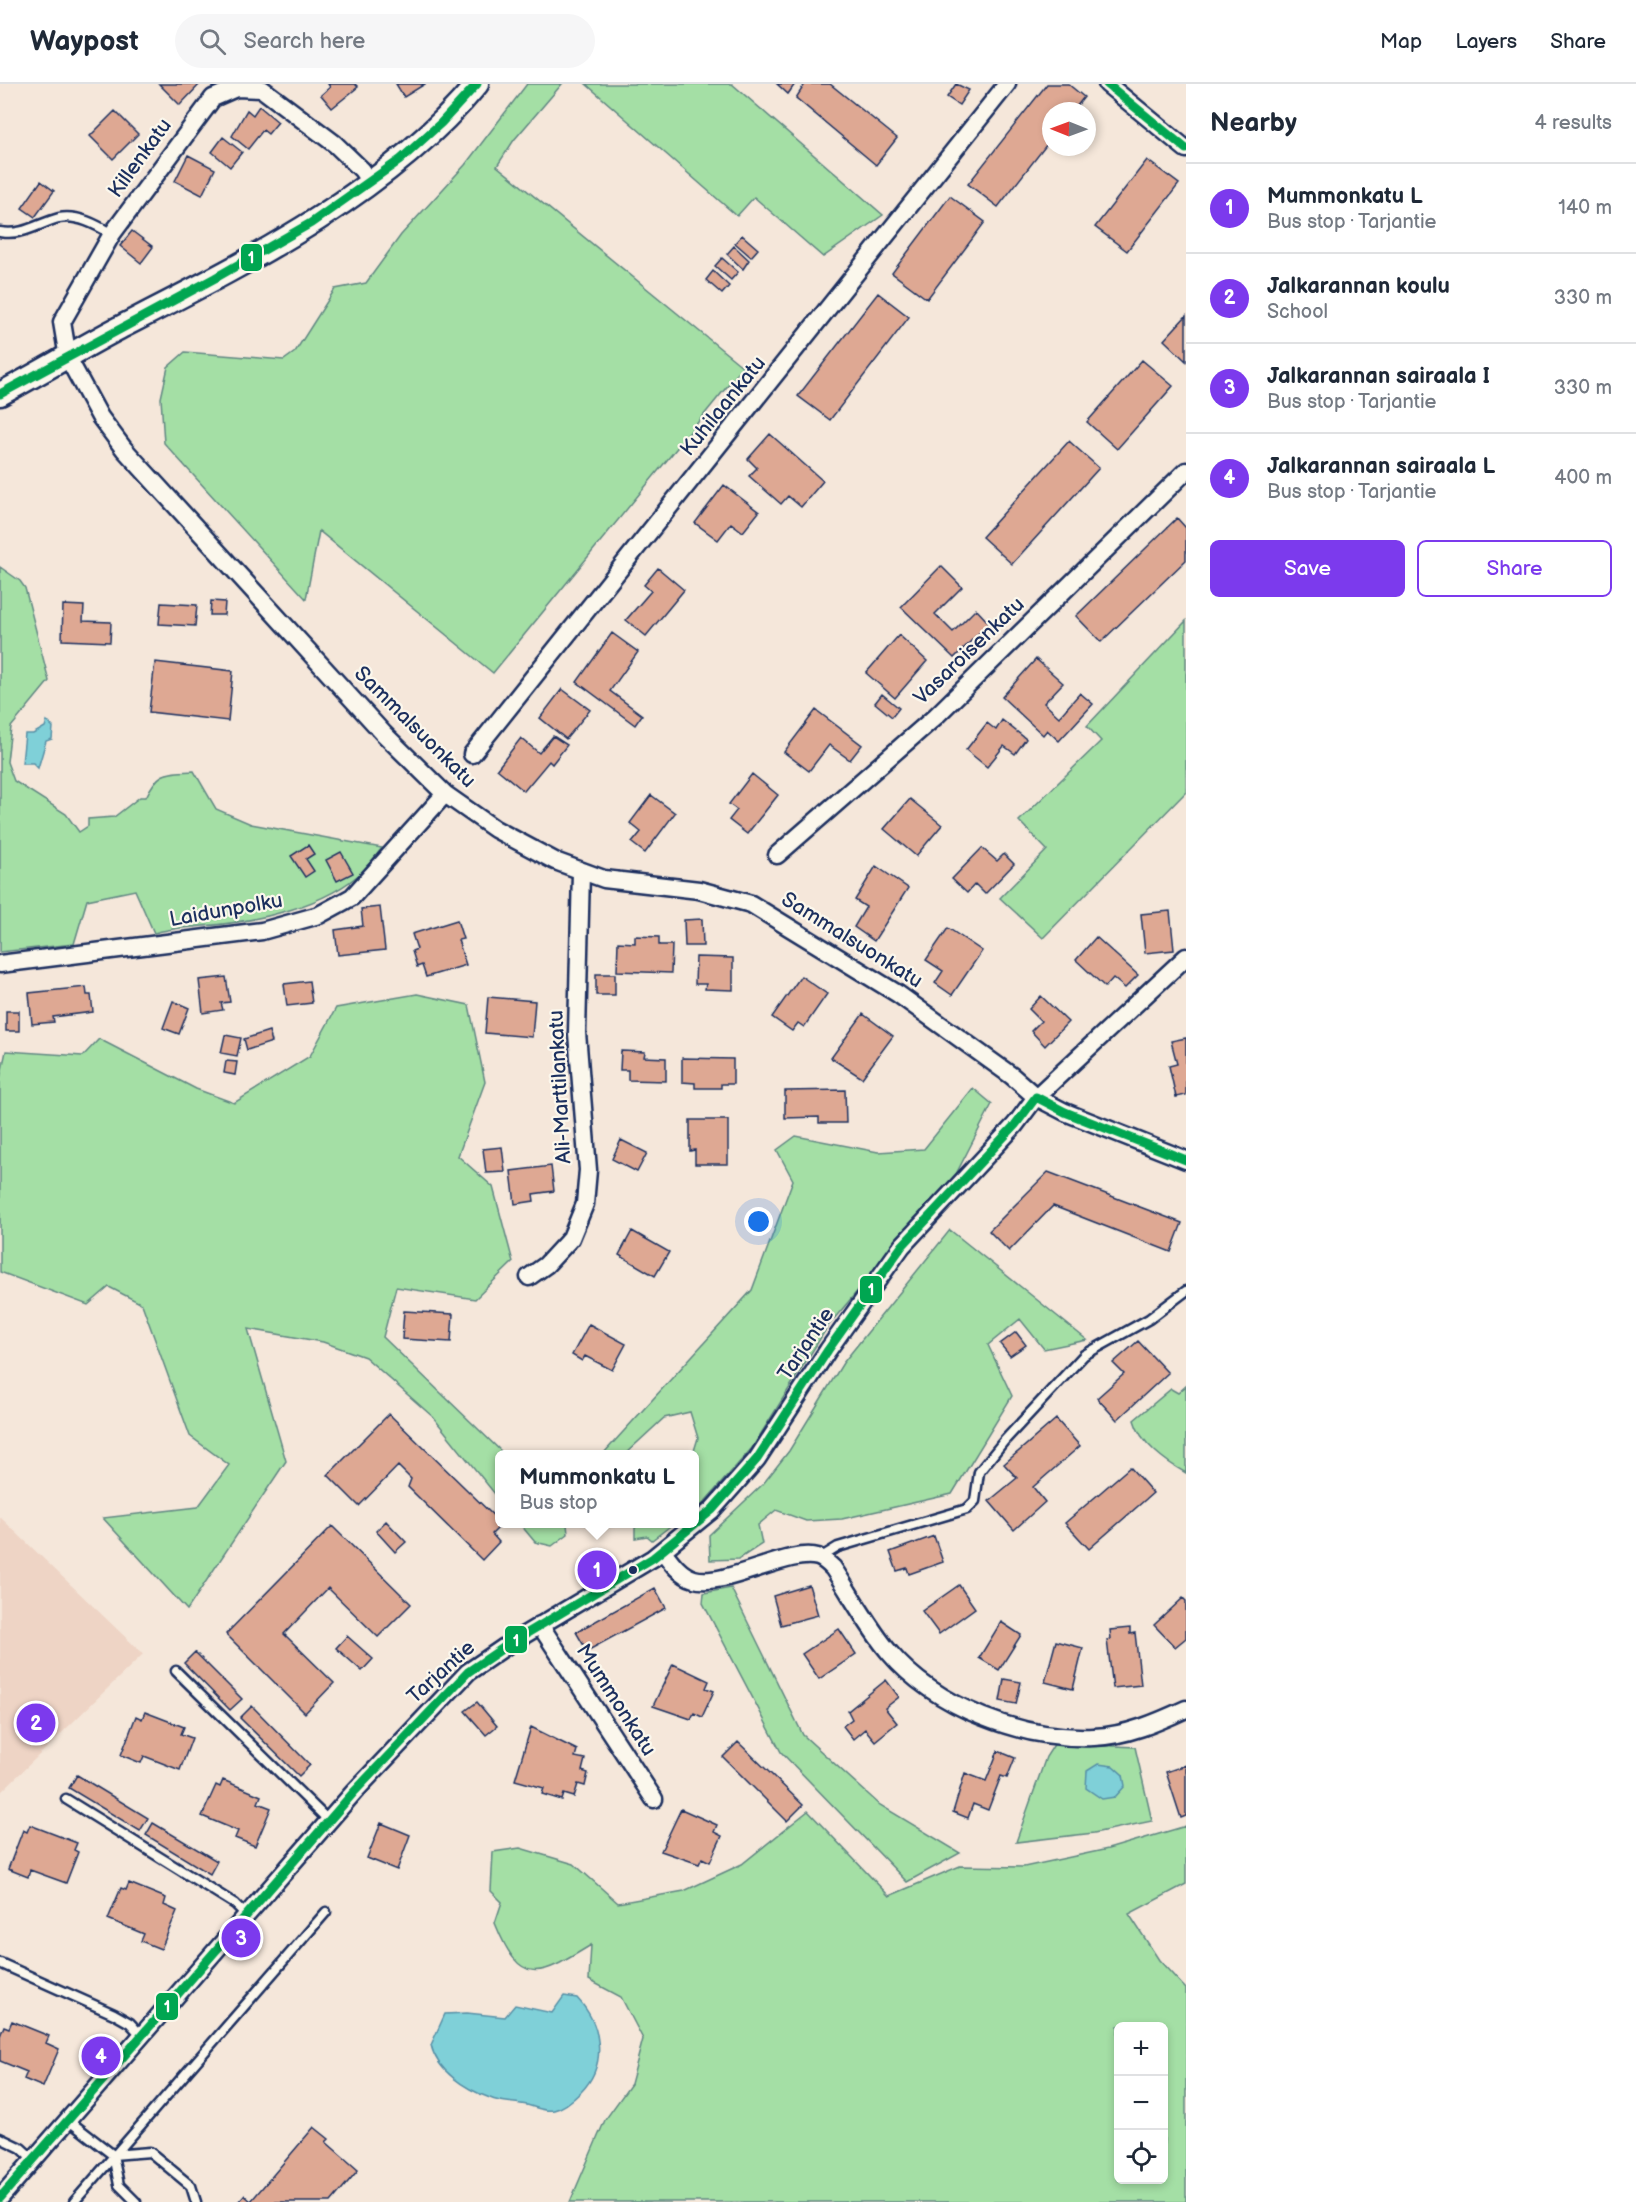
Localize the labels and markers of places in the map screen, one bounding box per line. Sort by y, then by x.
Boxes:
pin: 1 [578,1548,616,1592]
unlabelled marker [627,1564,639,1576]
pin: 2 [16,1700,56,1746]
pin: 3 [222,1916,260,1960]
pin: 4 [82,2034,120,2078]

